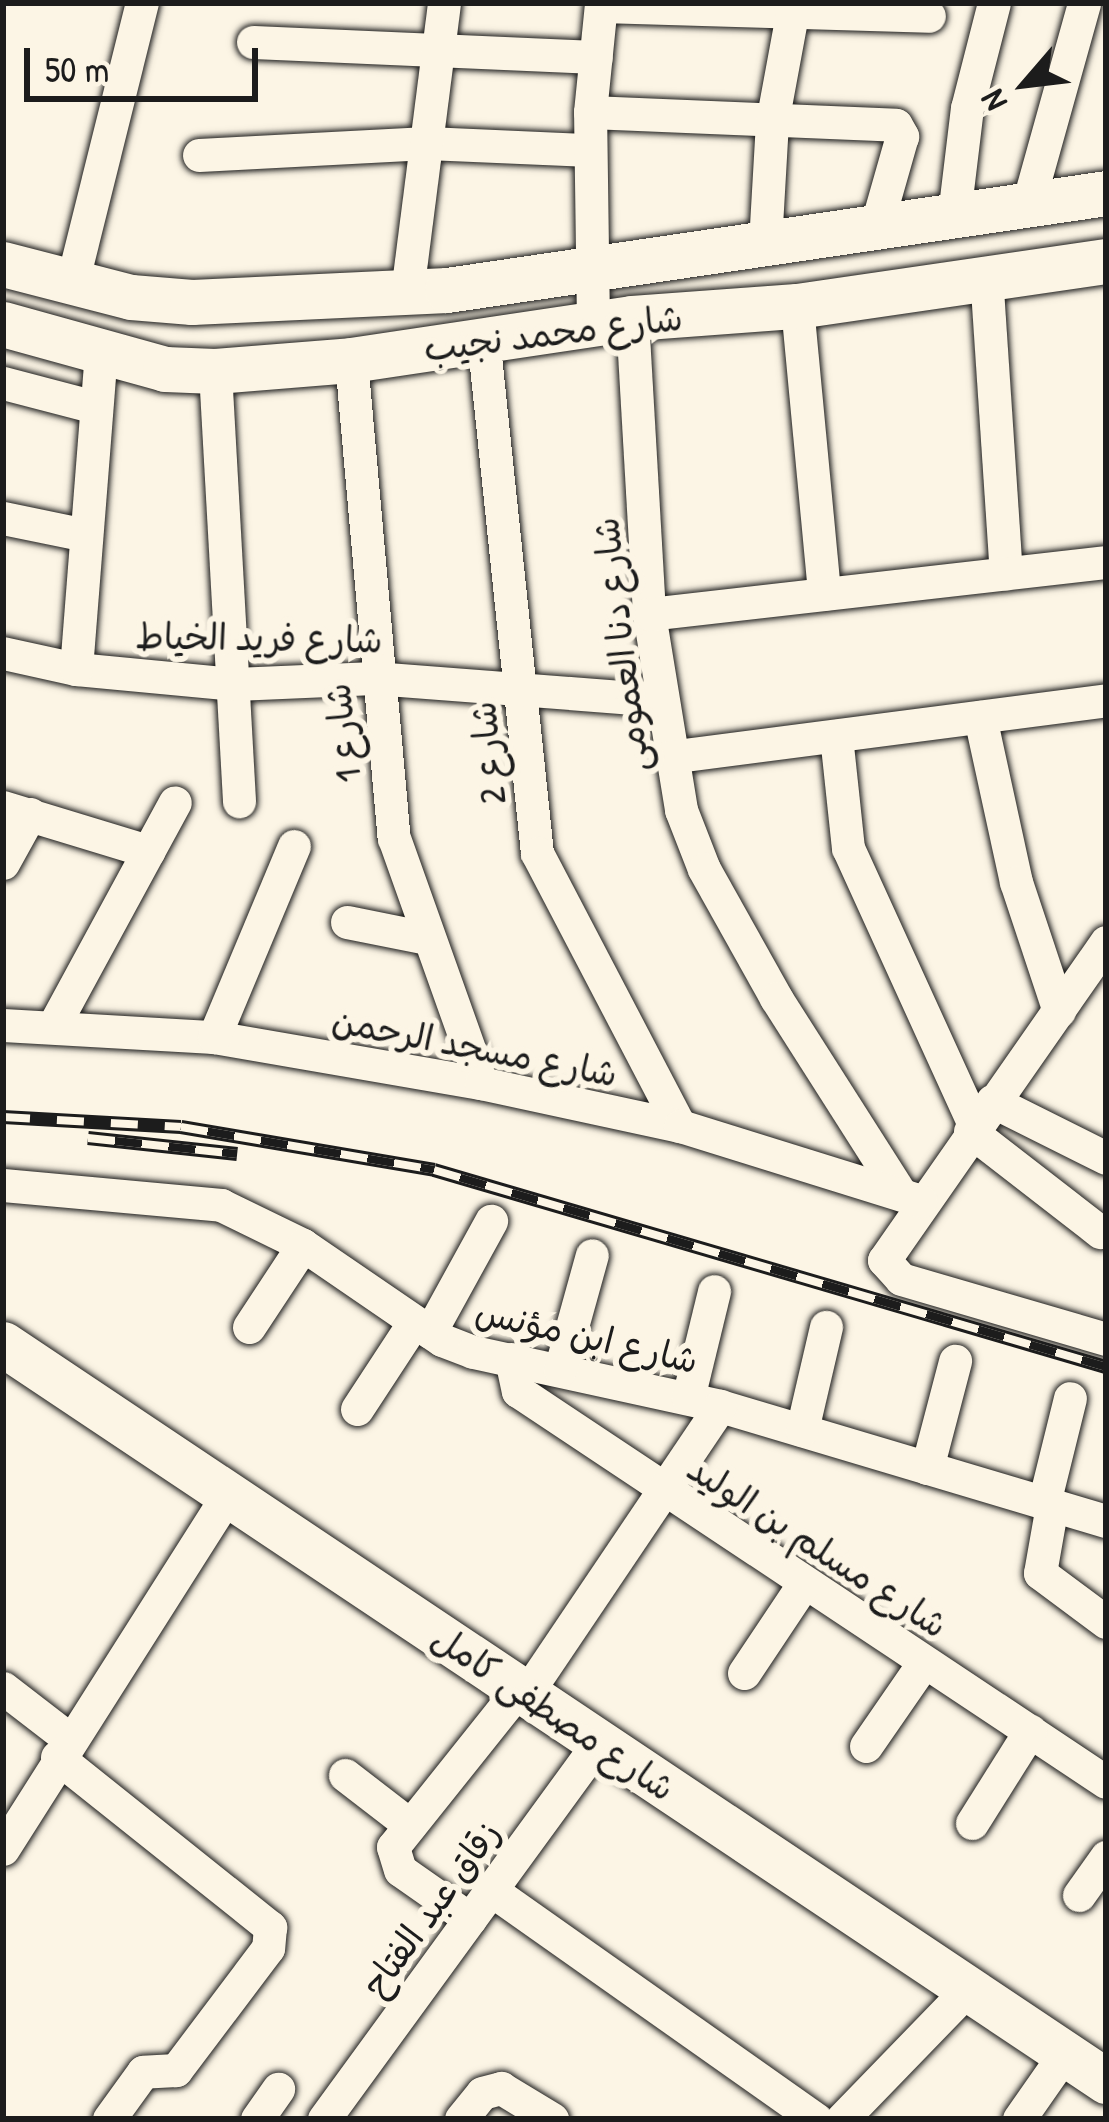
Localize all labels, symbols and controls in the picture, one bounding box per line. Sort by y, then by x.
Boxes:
scale bar [30,24,264,98]
north arrow [965,24,1085,144]
text: 50 m [45,44,109,93]
text: N [970,83,1017,119]
street label: شارع محمد نجيب [421,295,685,369]
street label: شارع دنا العمومى [583,515,657,775]
street label: شارع فريد الخياط [135,613,383,661]
street label: شارع 1 [315,681,369,785]
street label: شارع 2 [460,700,514,806]
street label: شارع مسجد الرحمن [329,997,621,1095]
street label: شارع ابن مؤنس [472,1288,702,1382]
street label: شارع مسلم بن الوليد [680,1446,956,1646]
street label: شارع مصطفى كامل [424,1615,684,1809]
street label: زقاق عبد الفتاح [352,1812,508,2004]

